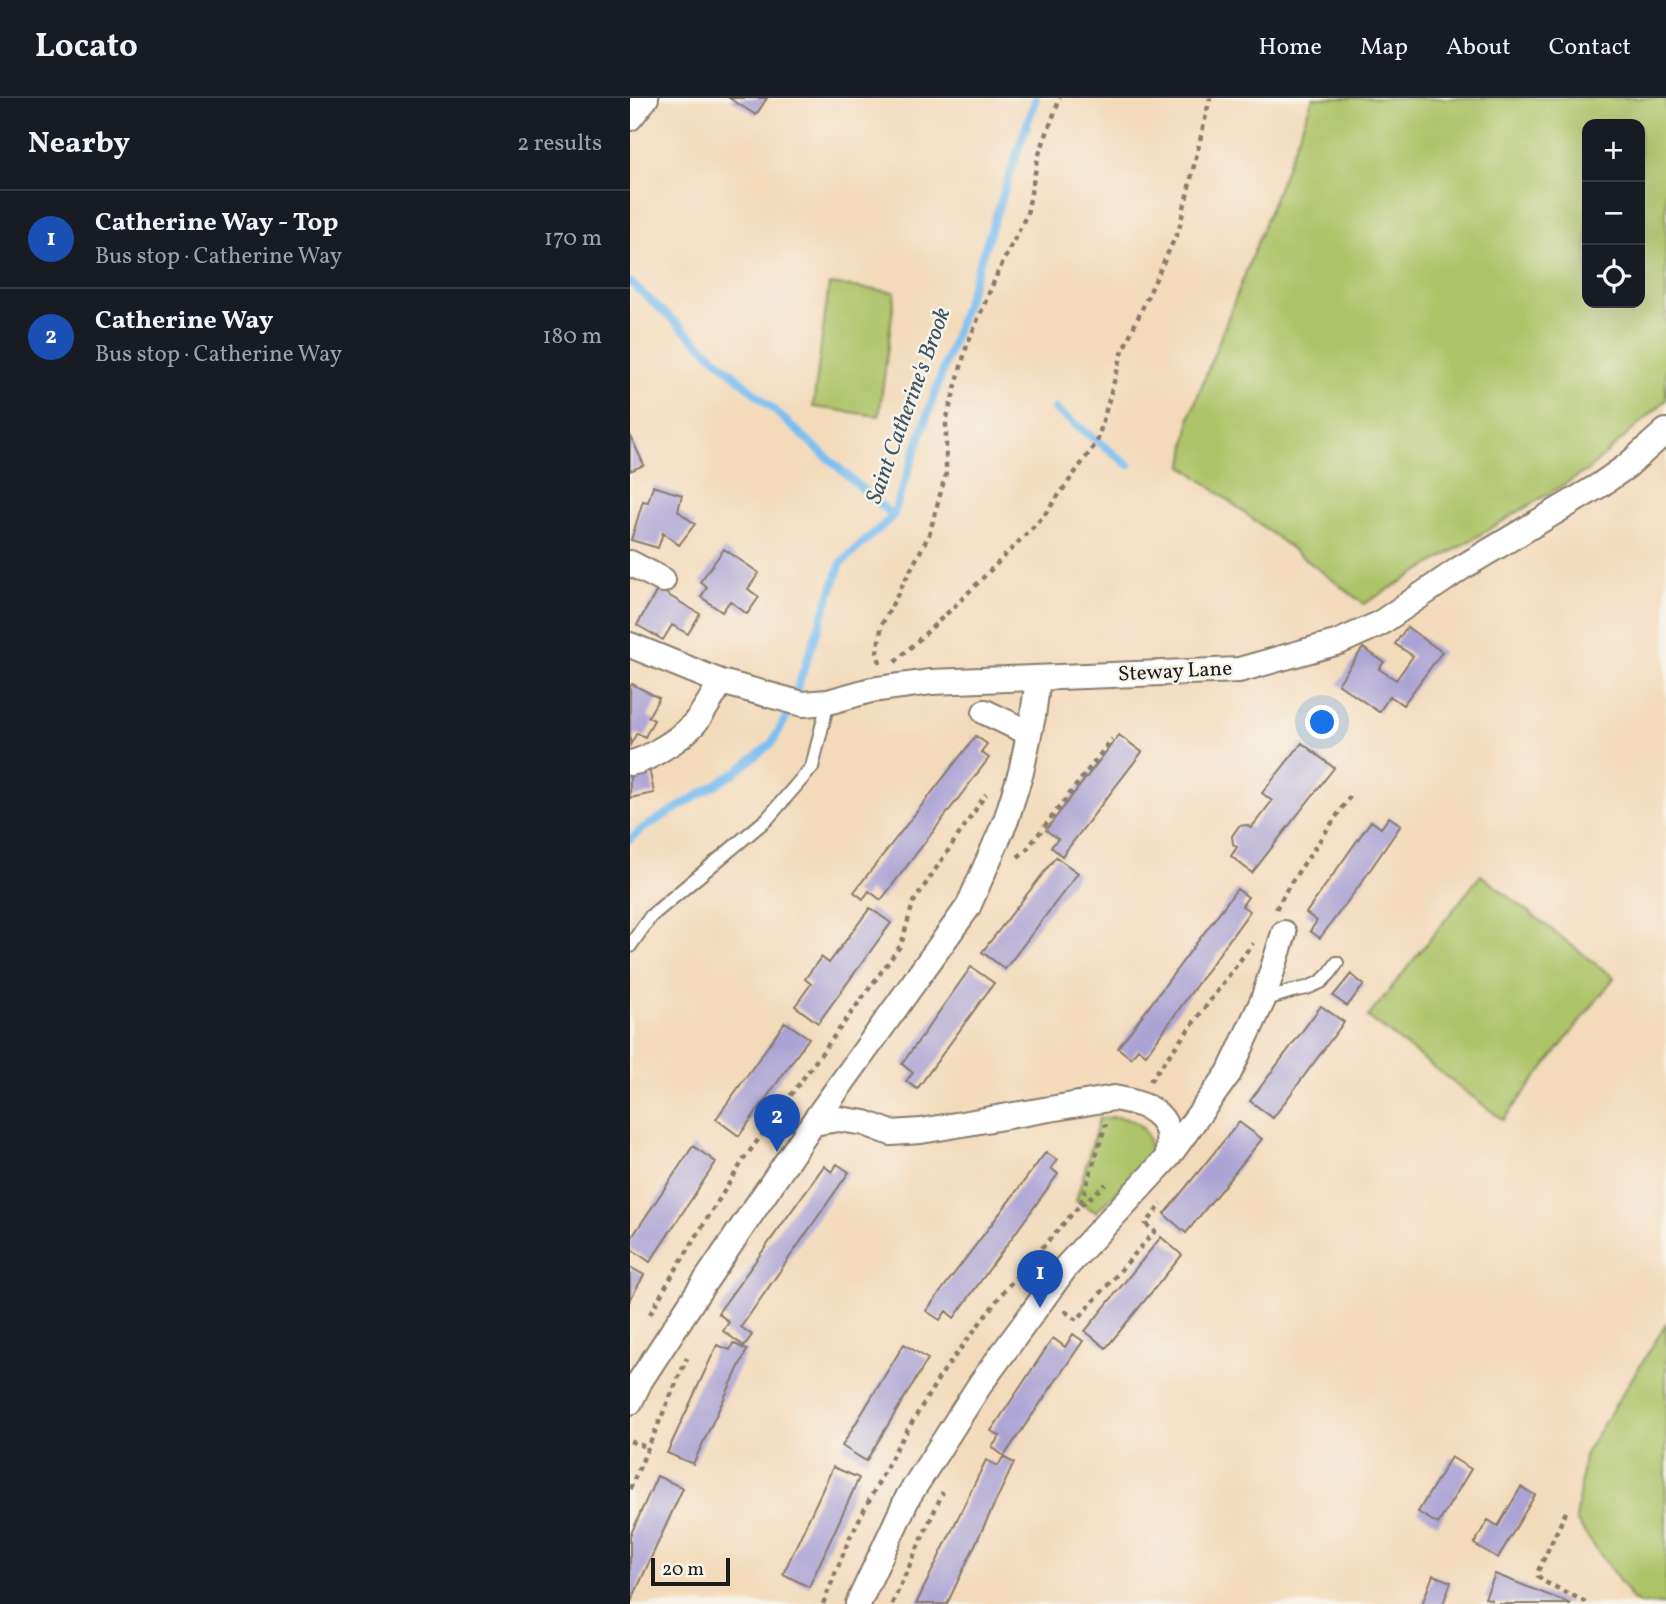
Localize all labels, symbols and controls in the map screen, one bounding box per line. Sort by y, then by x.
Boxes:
text: Locato [35,25,138,71]
text: Home [1258,31,1322,65]
text: Map [1360,31,1408,65]
text: About [1446,31,1511,65]
text: Contact [1549,31,1631,65]
map controls [1582,119,1645,308]
button: + [1582,119,1645,182]
text: Nearby [28,123,130,165]
text: 2 results [517,128,602,160]
button: − [1582,182,1645,245]
text: Catherine Way - Top [95,205,338,241]
text: 1 [46,223,56,255]
text: 170 m [544,223,602,255]
text: Bus stop · Catherine Way [95,241,342,273]
button: locate [1582,245,1645,308]
text: Catherine Way [95,303,273,339]
water label: Saint Catherine's Brook [859,303,959,509]
text: 2 [45,321,57,353]
text: 180 m [543,321,602,353]
text: Bus stop · Catherine Way [95,339,342,371]
street label: Steway Lane [1117,655,1233,689]
your location [1305,705,1339,739]
pin: 2 [754,1094,800,1152]
pin: 1 [1017,1250,1063,1308]
scale bar [651,1555,730,1587]
text: 20 m [662,1557,704,1583]

